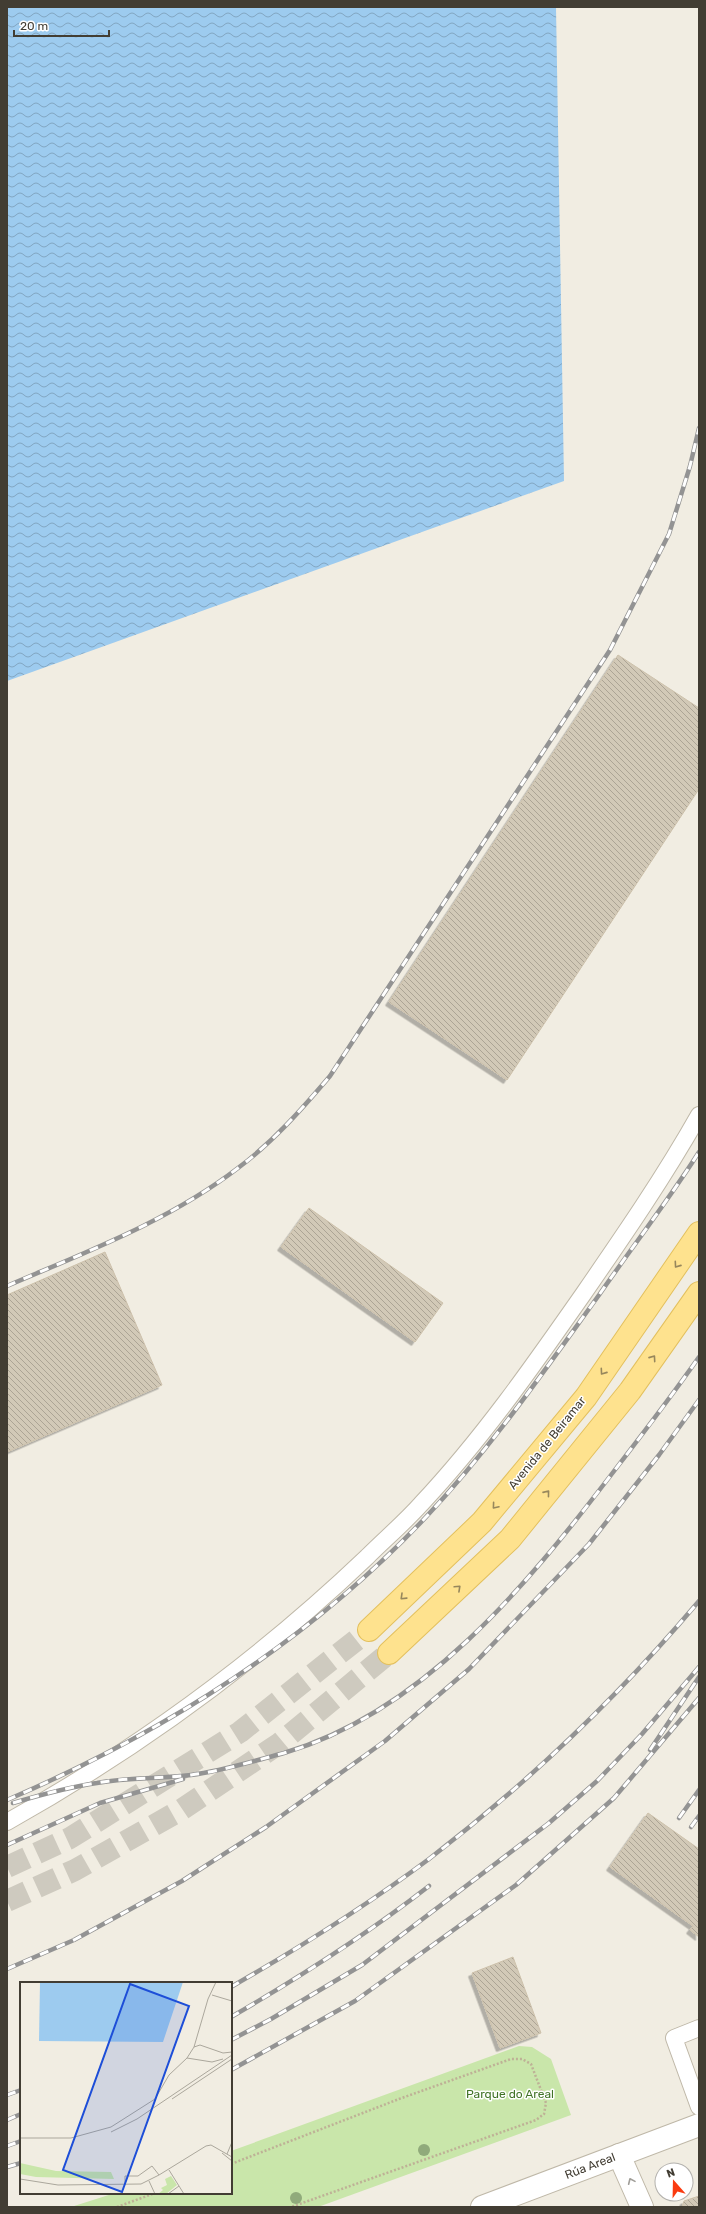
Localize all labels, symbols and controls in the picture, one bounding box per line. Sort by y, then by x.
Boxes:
scale bar [14,12,109,38]
text: 20 m [20,19,48,33]
one-way arrow [675,1260,682,1267]
one-way arrow [648,1355,656,1362]
one-way arrow [601,1367,608,1374]
street label: Avenida de Beiramar [505,1394,589,1492]
one-way arrow [542,1491,549,1498]
one-way arrow [493,1501,500,1508]
one-way arrow [453,1585,461,1593]
one-way arrow [400,1593,408,1600]
inset map [20,1982,232,2194]
park label: Parque do Areal [466,2087,554,2101]
street label: Rúa Areal [563,2150,617,2182]
north arrow [654,2162,694,2202]
text: N [665,2166,677,2181]
one-way arrow [627,2178,635,2185]

